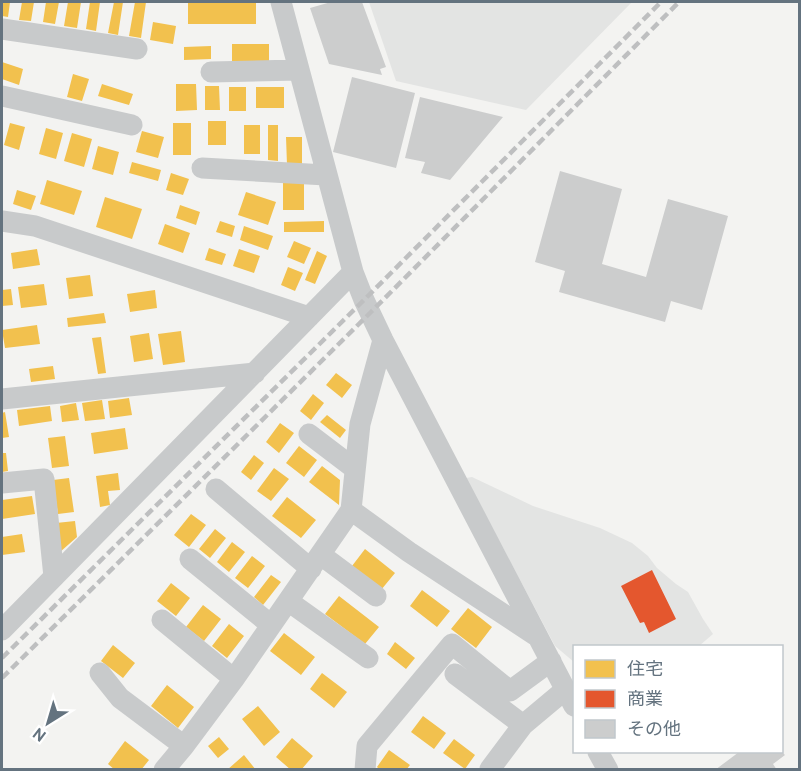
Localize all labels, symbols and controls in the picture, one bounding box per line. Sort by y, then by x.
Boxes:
legend [573,645,783,753]
text: 住宅 [627,659,663,682]
text: 商業 [627,689,663,712]
north arrow [18,693,78,753]
text: その他 [627,719,681,742]
text: N [30,722,51,745]

